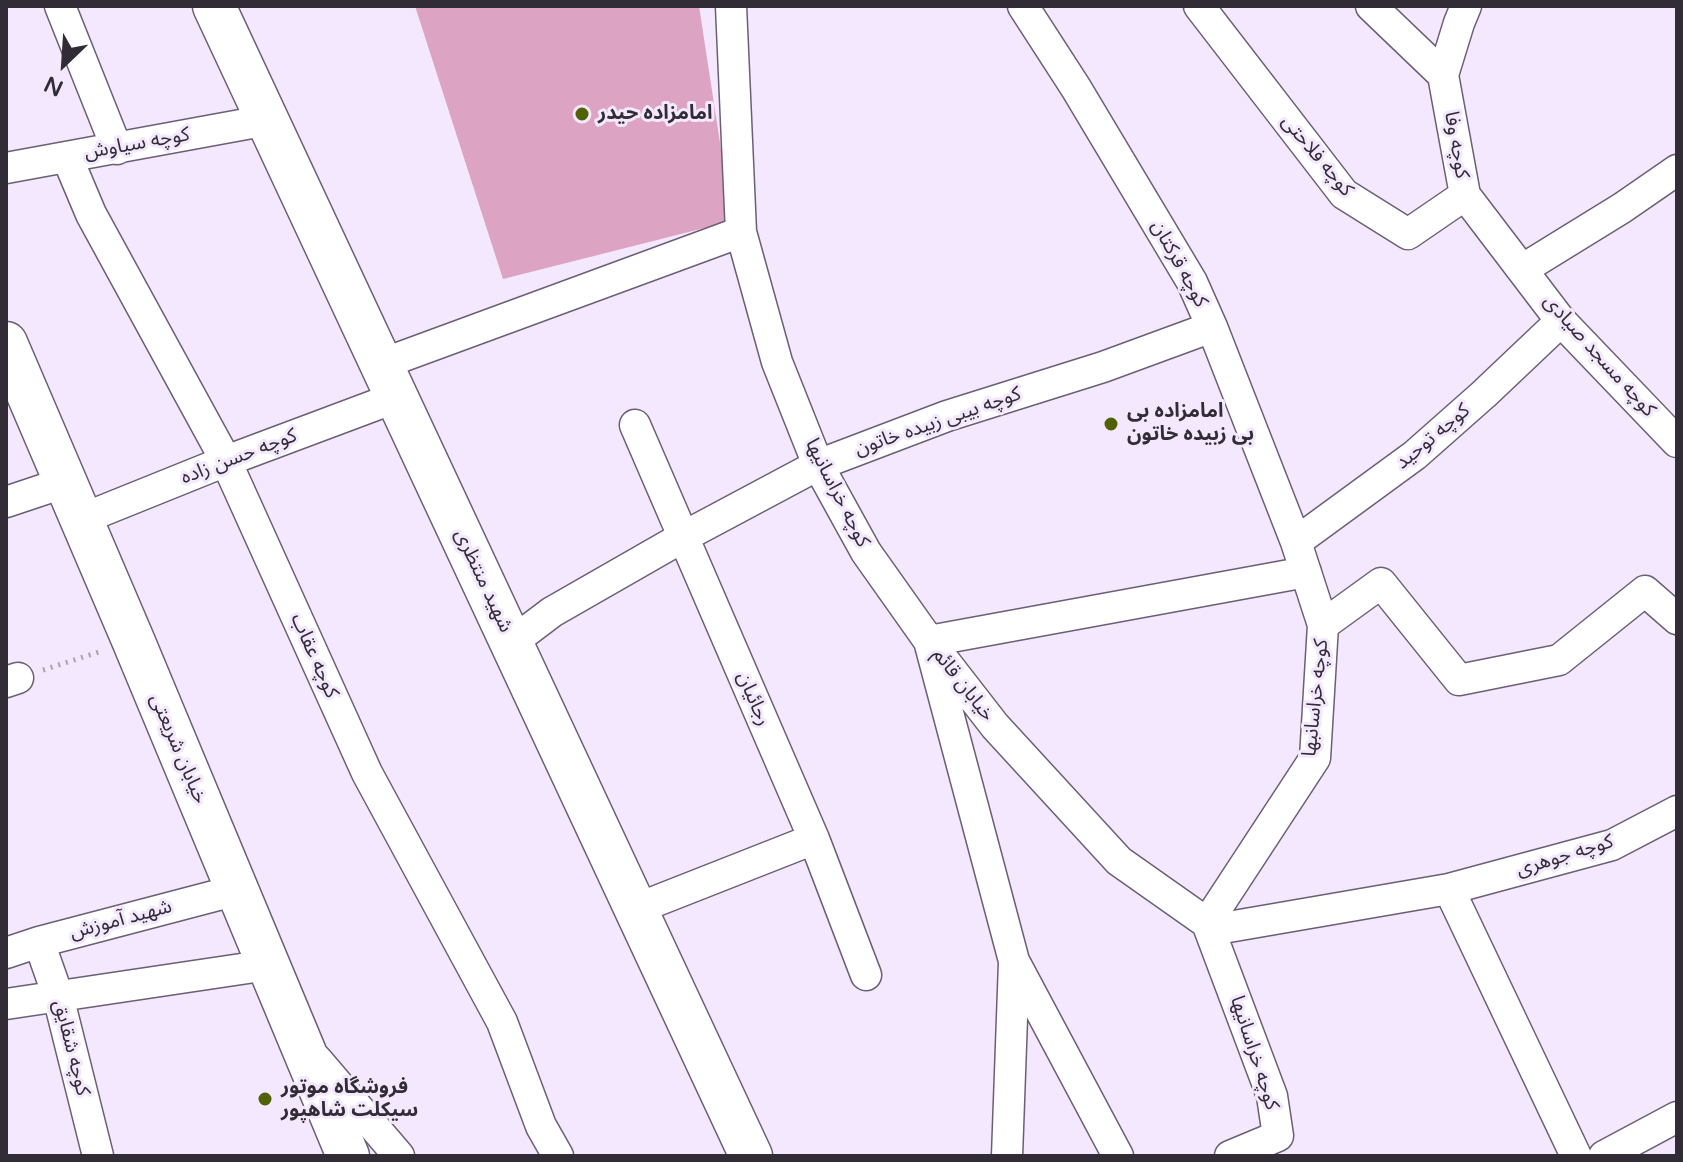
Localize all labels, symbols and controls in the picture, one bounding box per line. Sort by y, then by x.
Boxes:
north arrow [24,24,104,104]
text: N [40,70,67,101]
place label: امامزاده حیدر [598,102,712,126]
marker: امامزاده حیدر [573,105,591,123]
street label: کوچه وفا [1438,109,1474,181]
street label: کوچه فلاحتی [1276,110,1358,202]
street label: کوچه سیاوش [82,123,192,165]
street label: کوچه قرکتان [1145,216,1213,312]
street label: کوچه مسجد صیادی [1538,290,1660,422]
street label: کوچه بیبی زبیده خاتون [852,382,1024,462]
street label: کوچه توحید [1391,399,1475,475]
place label: امامزاده بی بی زبیده خاتون [1127,400,1254,447]
marker: امامزاده بی بی زبیده خاتون [1102,415,1120,433]
street label: کوچه حسن زاده [178,424,300,490]
street label: کوچه خراسانیها [799,435,875,551]
street label: شهید منتظری [449,526,517,636]
street label: کوچه عقاب [285,610,343,702]
street label: کوچه خراسانبها [1298,638,1334,758]
street label: خیابان قائم [927,644,999,726]
street label: رجائیان [731,668,775,730]
street label: خیابان شریعتی [144,691,212,807]
street label: کوچه جوهری [1514,830,1616,882]
street label: شهید آموزش [67,895,175,945]
street label: کوچه خراسانیها [1224,993,1284,1113]
street label: کوچه شقایق [48,998,94,1098]
place label: فروشگاه موتور سیکلت شاهپور [281,1076,418,1123]
marker: فروشگاه موتور سیکلت شاهپور [256,1090,274,1108]

